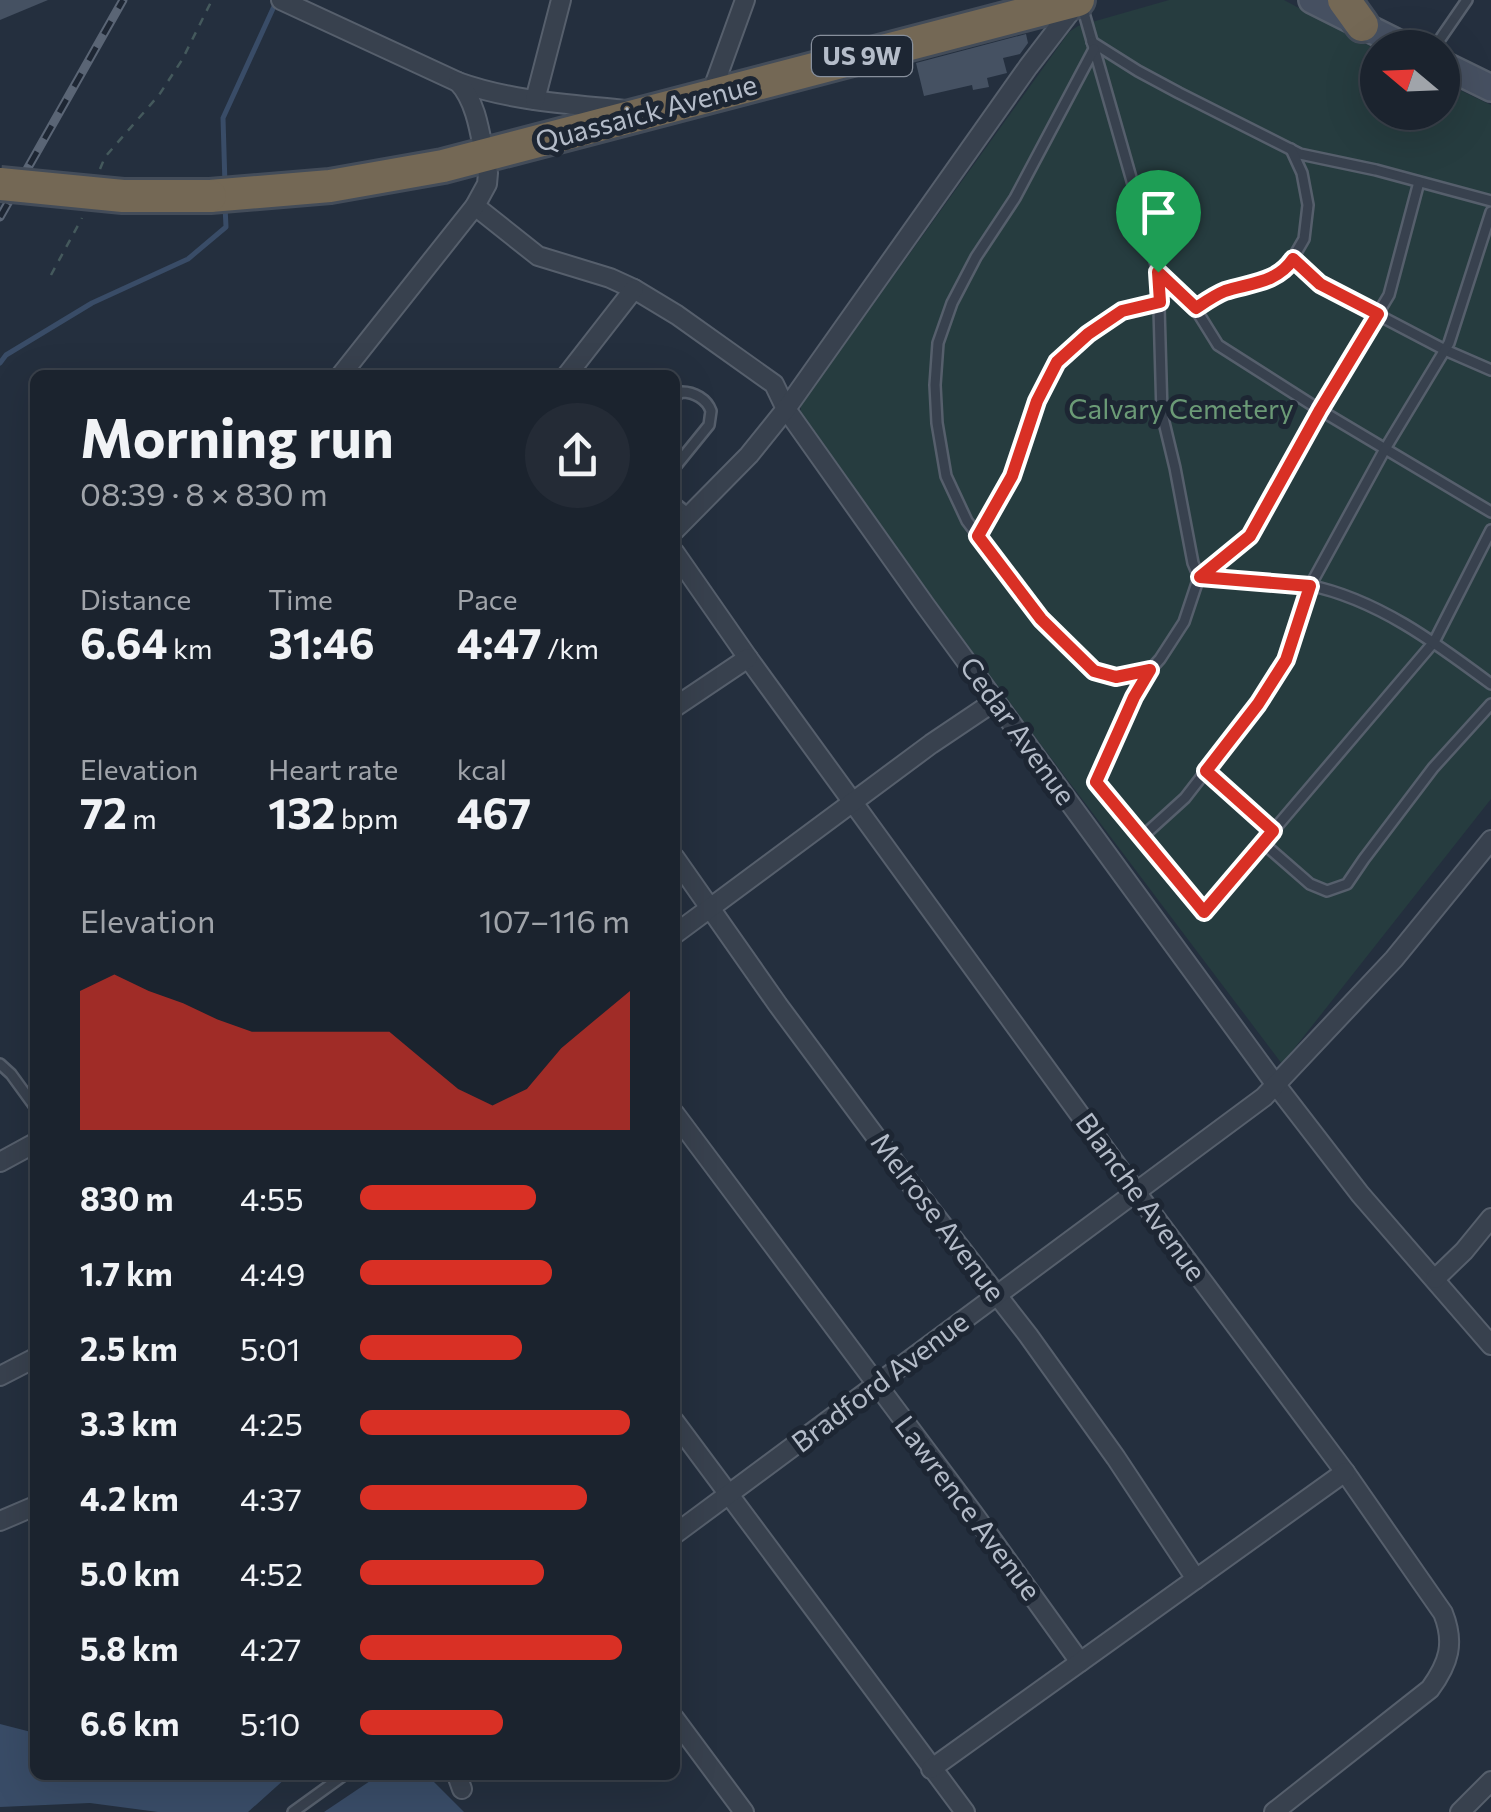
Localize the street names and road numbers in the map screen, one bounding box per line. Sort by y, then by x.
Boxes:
road number: US 9W [812,36,912,76]
street label: Quassaick Avenue [531,66,760,158]
street label: Cedar Avenue [954,650,1084,811]
street label: Blanche Avenue [1069,1106,1214,1287]
street label: Melrose Avenue [864,1126,1013,1307]
street label: Bradford Avenue [784,1304,974,1459]
street label: Lawrence Avenue [889,1409,1049,1606]

